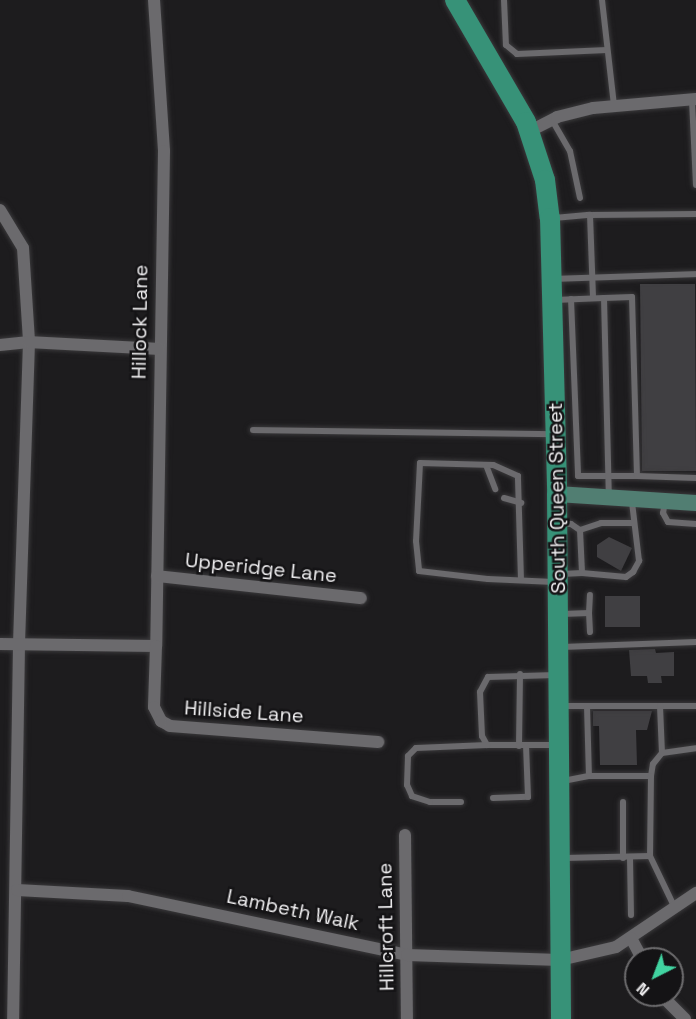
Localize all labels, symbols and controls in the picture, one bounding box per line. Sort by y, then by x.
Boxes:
street label: Hillock Lane [127,265,153,379]
street label: South Queen Street [543,402,571,594]
street label: Upperidge Lane [184,548,338,588]
street label: Hillside Lane [183,696,305,728]
street label: Hillcroft Lane [373,863,399,991]
street label: Lambeth Walk [224,884,362,936]
north arrow [624,947,684,1007]
text: N [632,978,654,1001]

